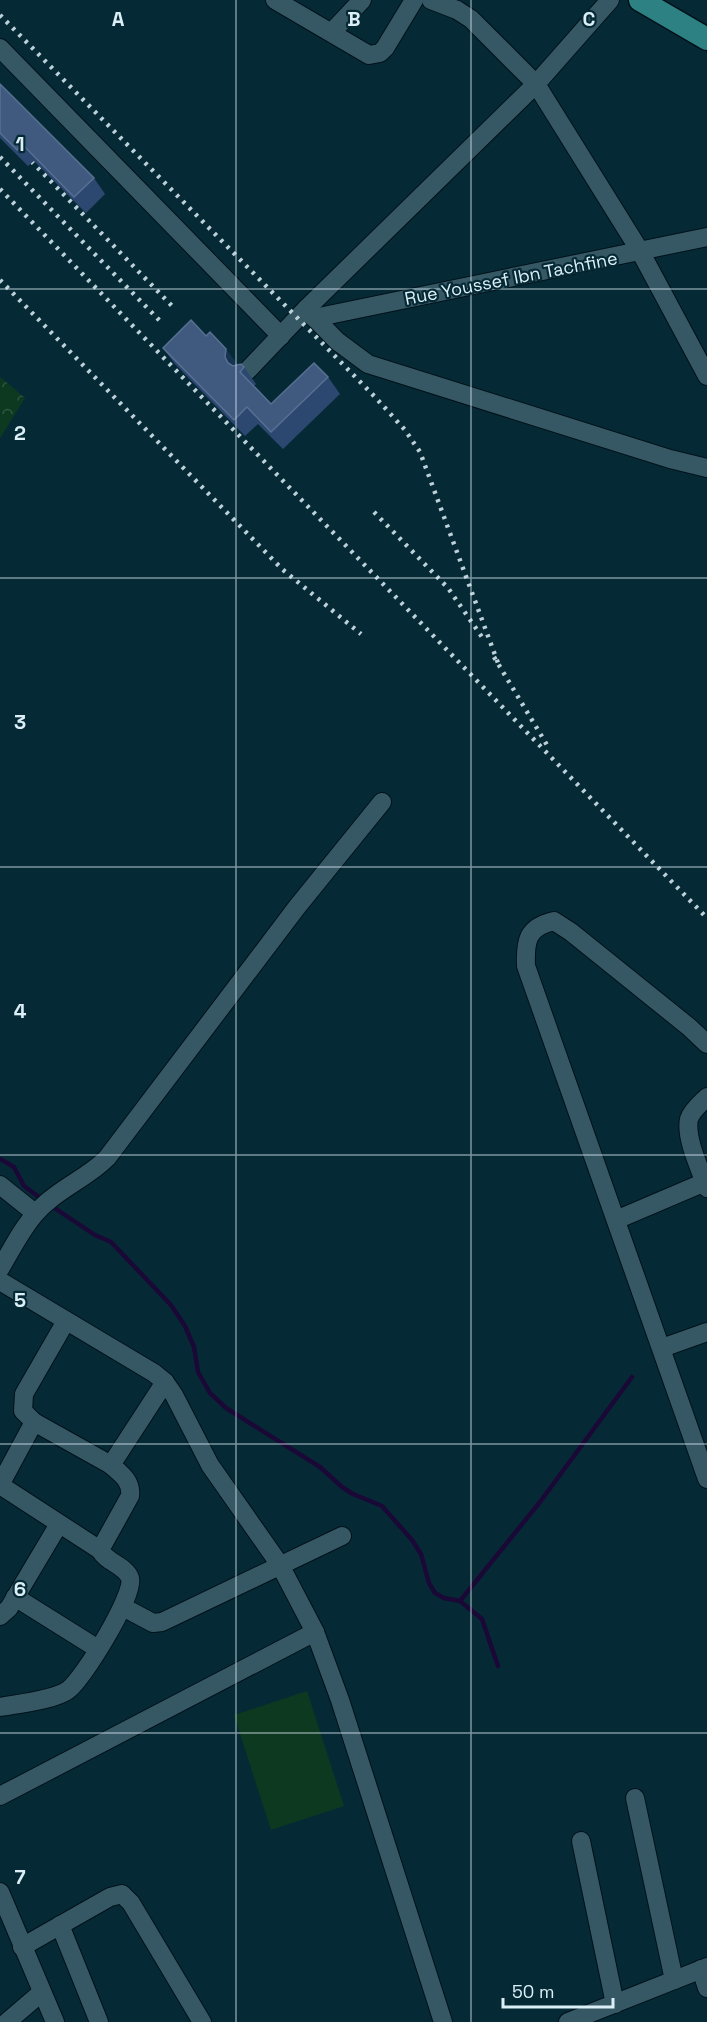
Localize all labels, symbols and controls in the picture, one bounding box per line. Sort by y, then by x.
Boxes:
text: A [112,6,125,32]
text: B [347,6,361,32]
text: C [583,6,596,32]
text: 1 [15,131,25,157]
street label: Rue Youssef Ibn Tachfine [403,246,619,310]
text: 2 [14,420,26,446]
text: 3 [14,709,26,735]
text: 4 [14,998,27,1024]
text: 5 [14,1287,26,1313]
text: 6 [14,1576,26,1602]
text: 7 [14,1864,26,1890]
scale bar [503,1971,612,2009]
text: 50 m [512,1980,554,2003]

